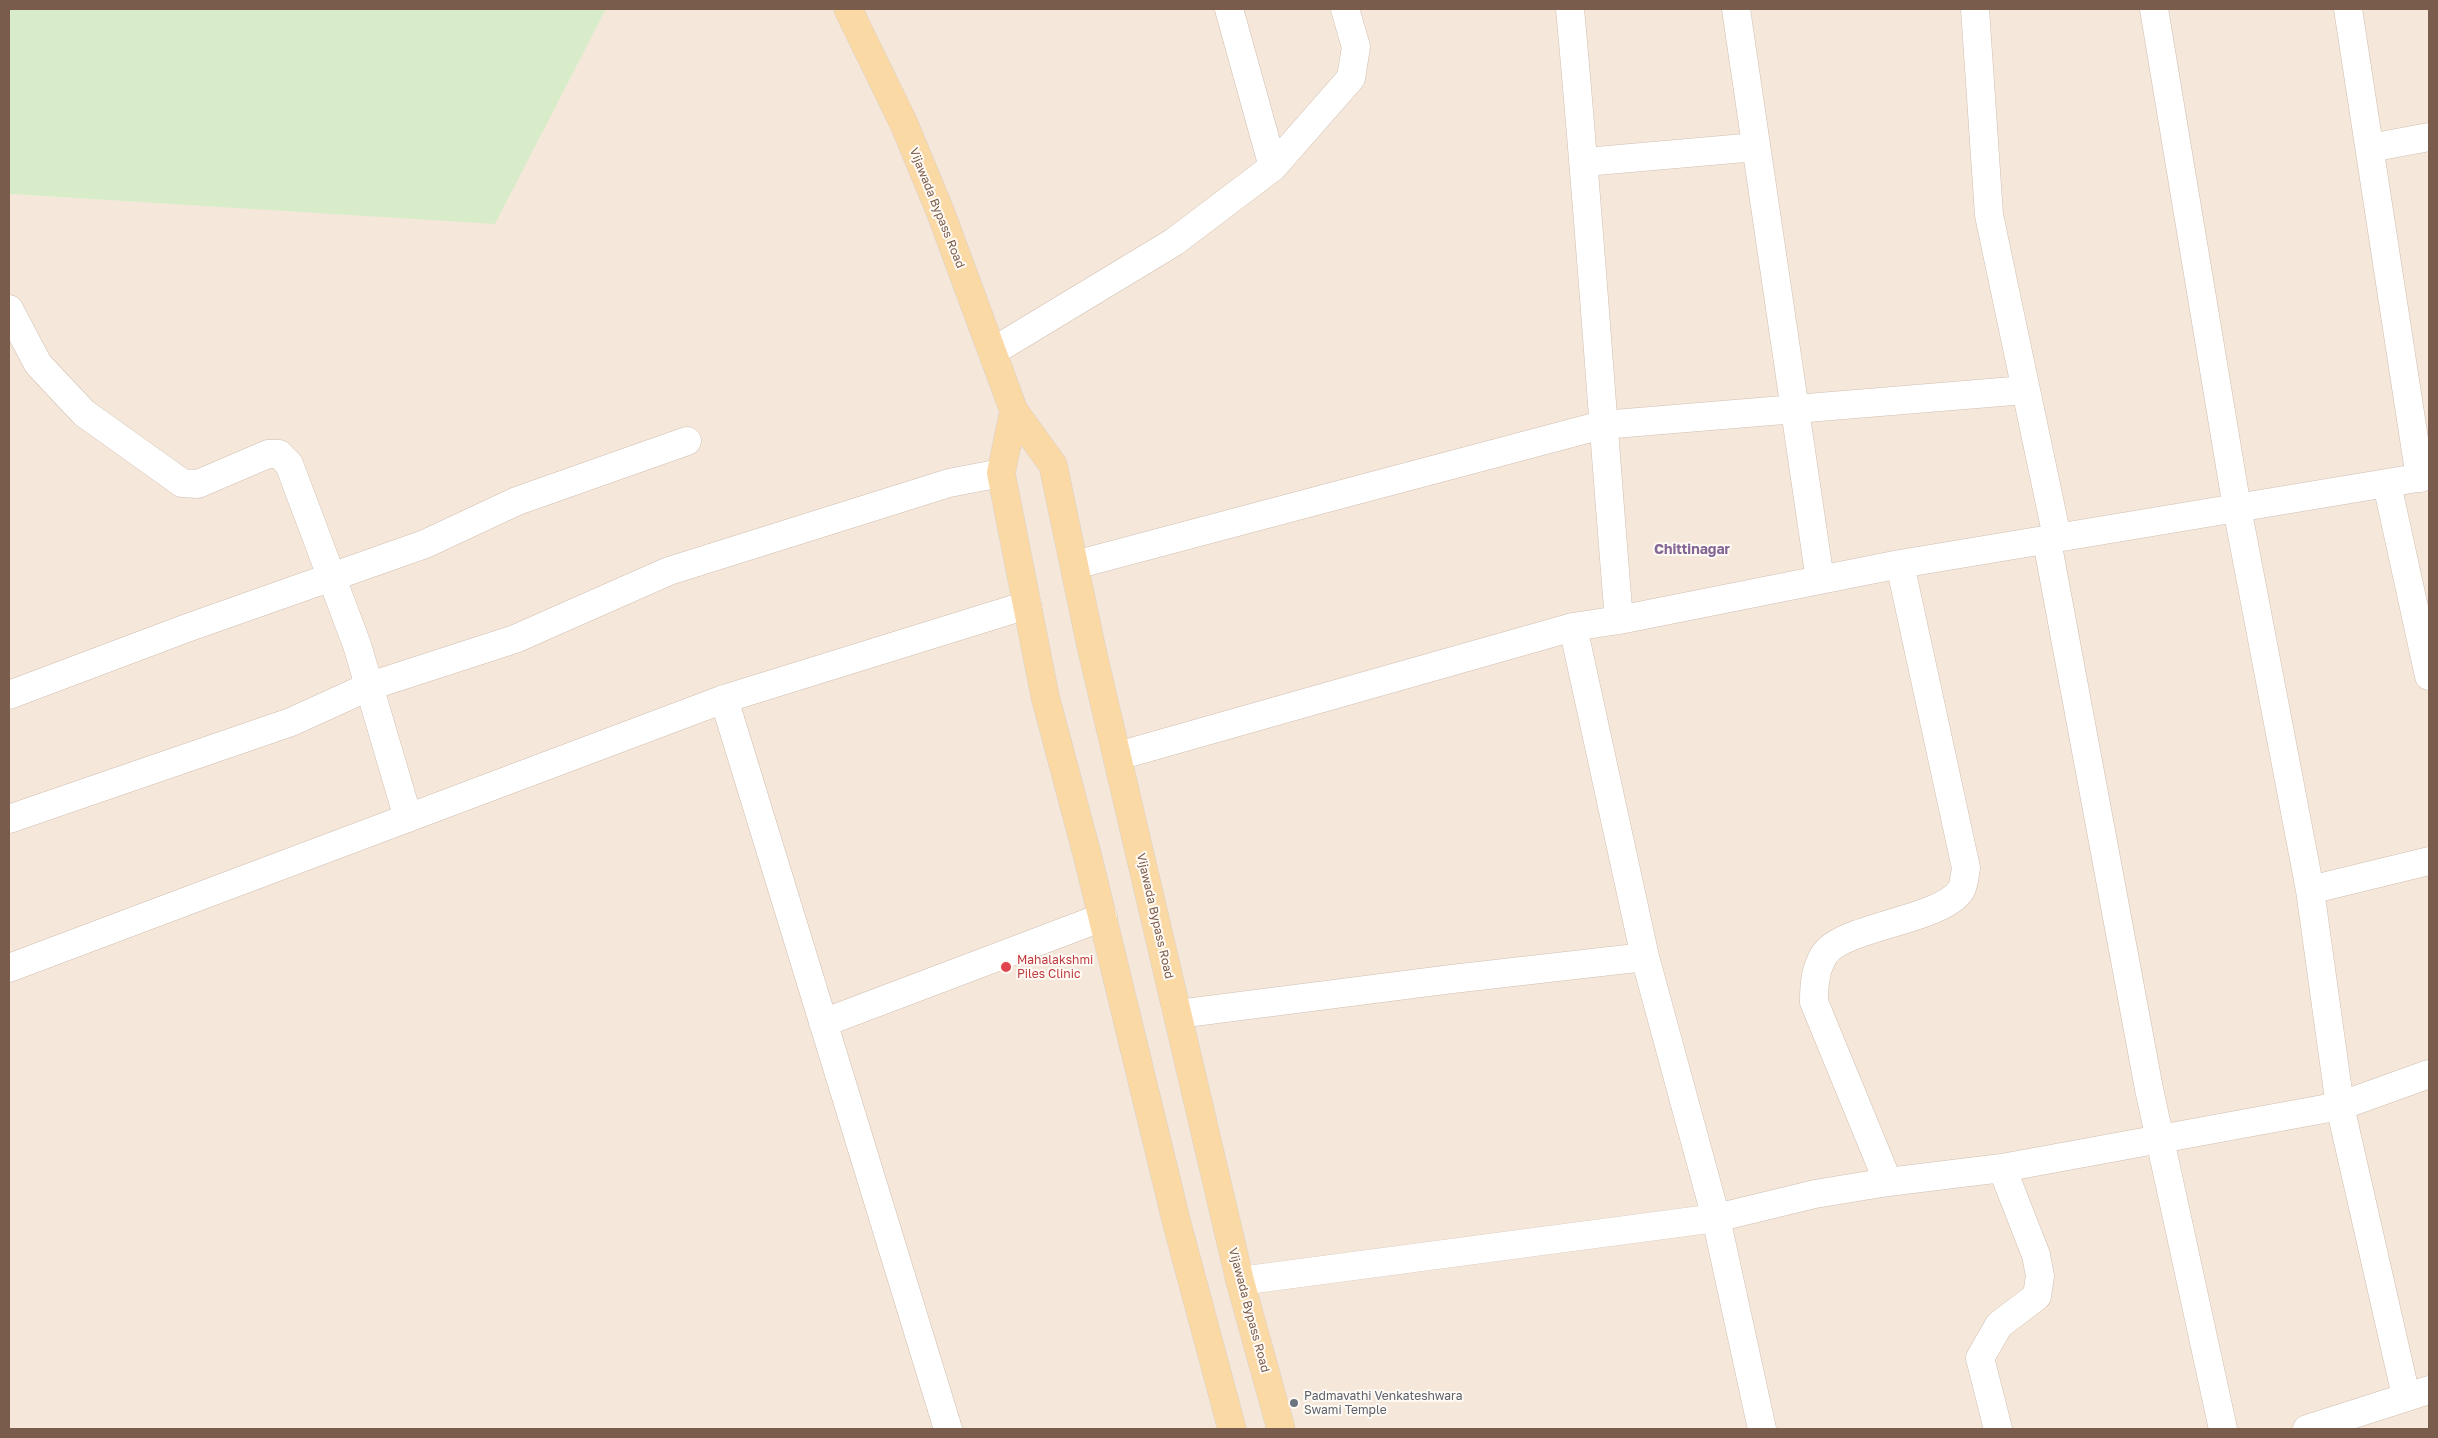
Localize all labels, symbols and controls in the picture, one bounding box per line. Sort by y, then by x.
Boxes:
street label: Vijawada Bypass Road [906,146,968,270]
district label: Chittinagar [1654,542,1730,558]
street label: Vijawada Bypass Road [1134,852,1176,980]
place label: Mahalakshmi Piles Clinic [1017,953,1093,981]
marker: Mahalakshmi Piles Clinic [999,960,1013,974]
street label: Vijawada Bypass Road [1225,1246,1273,1374]
place label: Padmavathi Venkateshwara Swami Temple [1304,1389,1462,1417]
marker: Padmavathi Venkateshwara Swami Temple [1288,1397,1300,1409]

